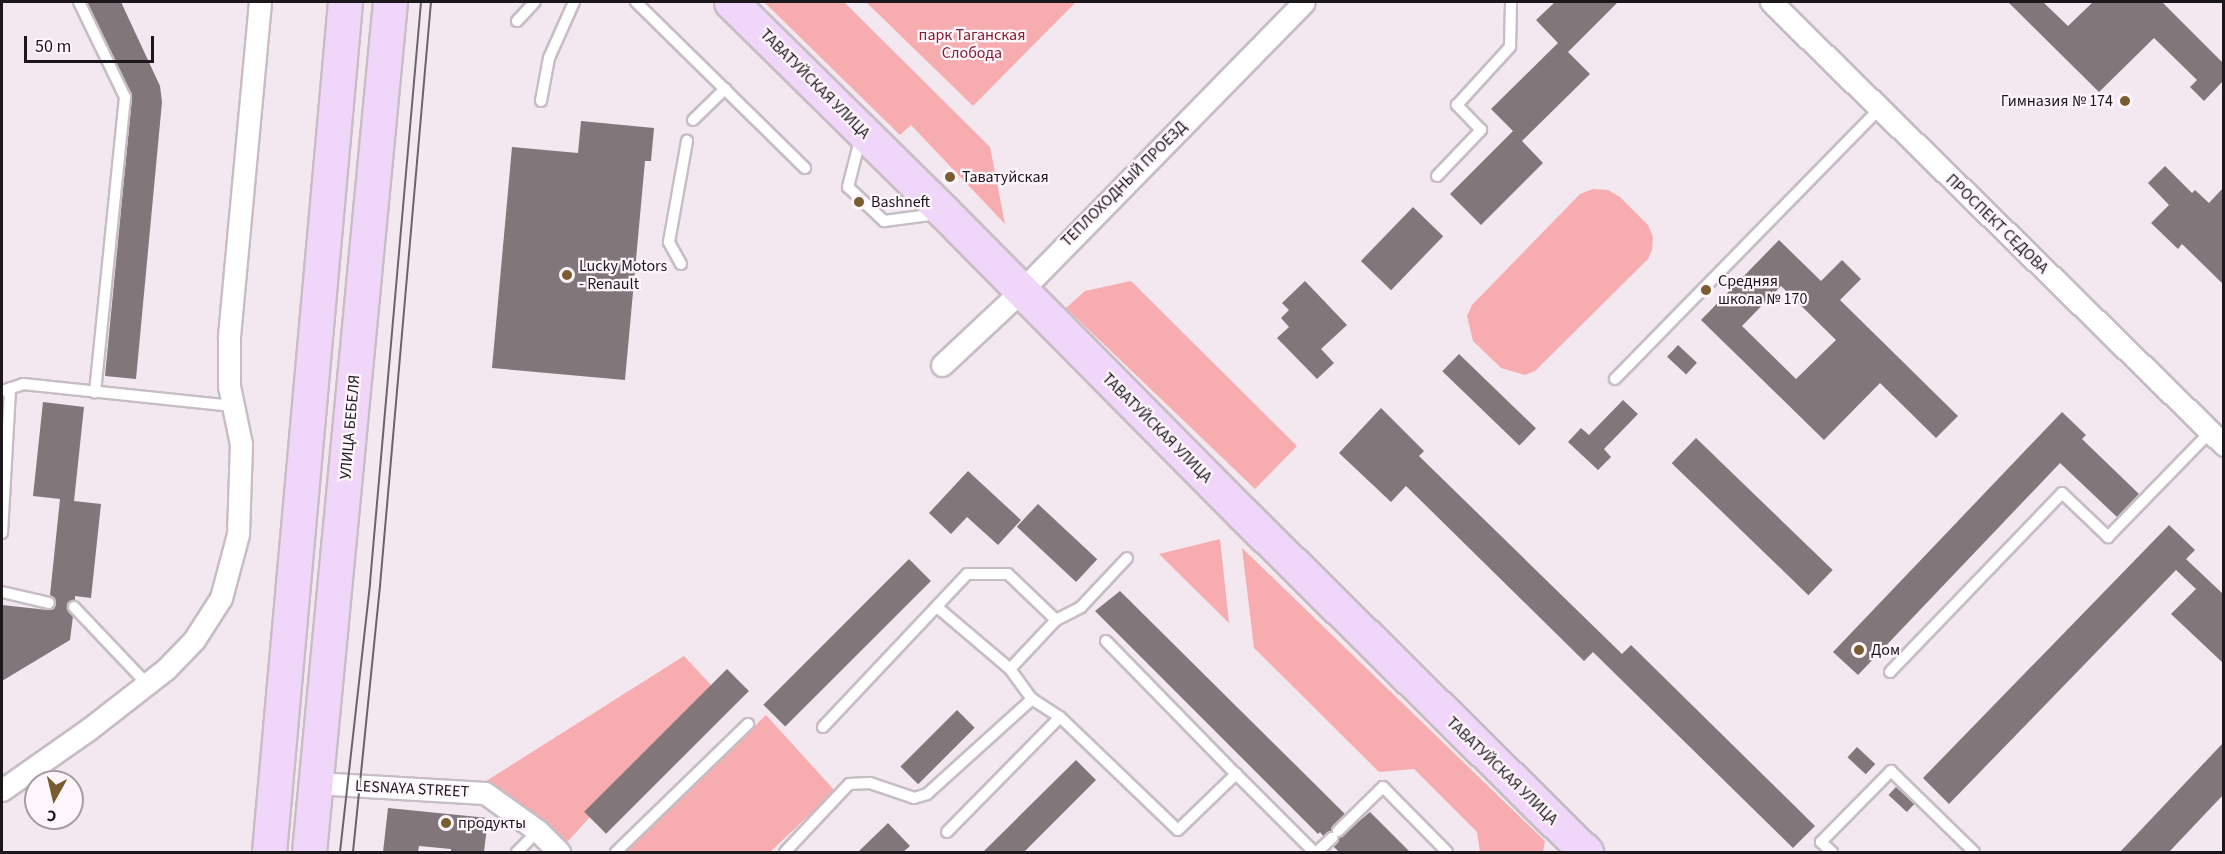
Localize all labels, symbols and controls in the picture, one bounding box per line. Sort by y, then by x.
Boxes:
scale bar [27,24,158,62]
street label: ТАВАТУЙСКАЯ УЛИЦА [756,25,874,143]
park label: парк Таганская Слобода [919,25,1025,63]
text: 50 m [35,34,71,59]
place label: Гимназия № 174 [2001,91,2113,111]
marker: Гимназия № 174 [2118,94,2132,108]
street label: ТЕПЛОХОДНЫЙ ПРОЕЗД [1057,117,1191,251]
place label: Таватуйская [962,167,1049,187]
marker: Таватуйская [943,170,957,184]
street label: ПРОСПЕКТ СЕДОВА [1942,170,2052,278]
place label: Bashneft [871,192,930,212]
marker: Bashneft [852,195,866,209]
place label: Lucky Motors - Renault [579,256,667,294]
marker: Lucky Motors - Renault [560,268,574,282]
place label: Средняя школа № 170 [1718,271,1807,309]
marker: Средняя школа № 170 [1699,283,1713,297]
street label: ТАВАТУЙСКАЯ УЛИЦА [1098,369,1216,487]
street label: УЛИЦА БЕБЕЛЯ [336,374,364,480]
place label: Дом [1871,640,1900,660]
marker: Дом [1852,643,1866,657]
street label: ТАВАТУЙСКАЯ УЛИЦА [1442,713,1562,829]
north arrow [24,770,84,830]
street label: LESNAYA STREET [354,776,470,802]
text: С [46,804,58,827]
place label: продукты [458,813,526,833]
marker: продукты [439,816,453,830]

